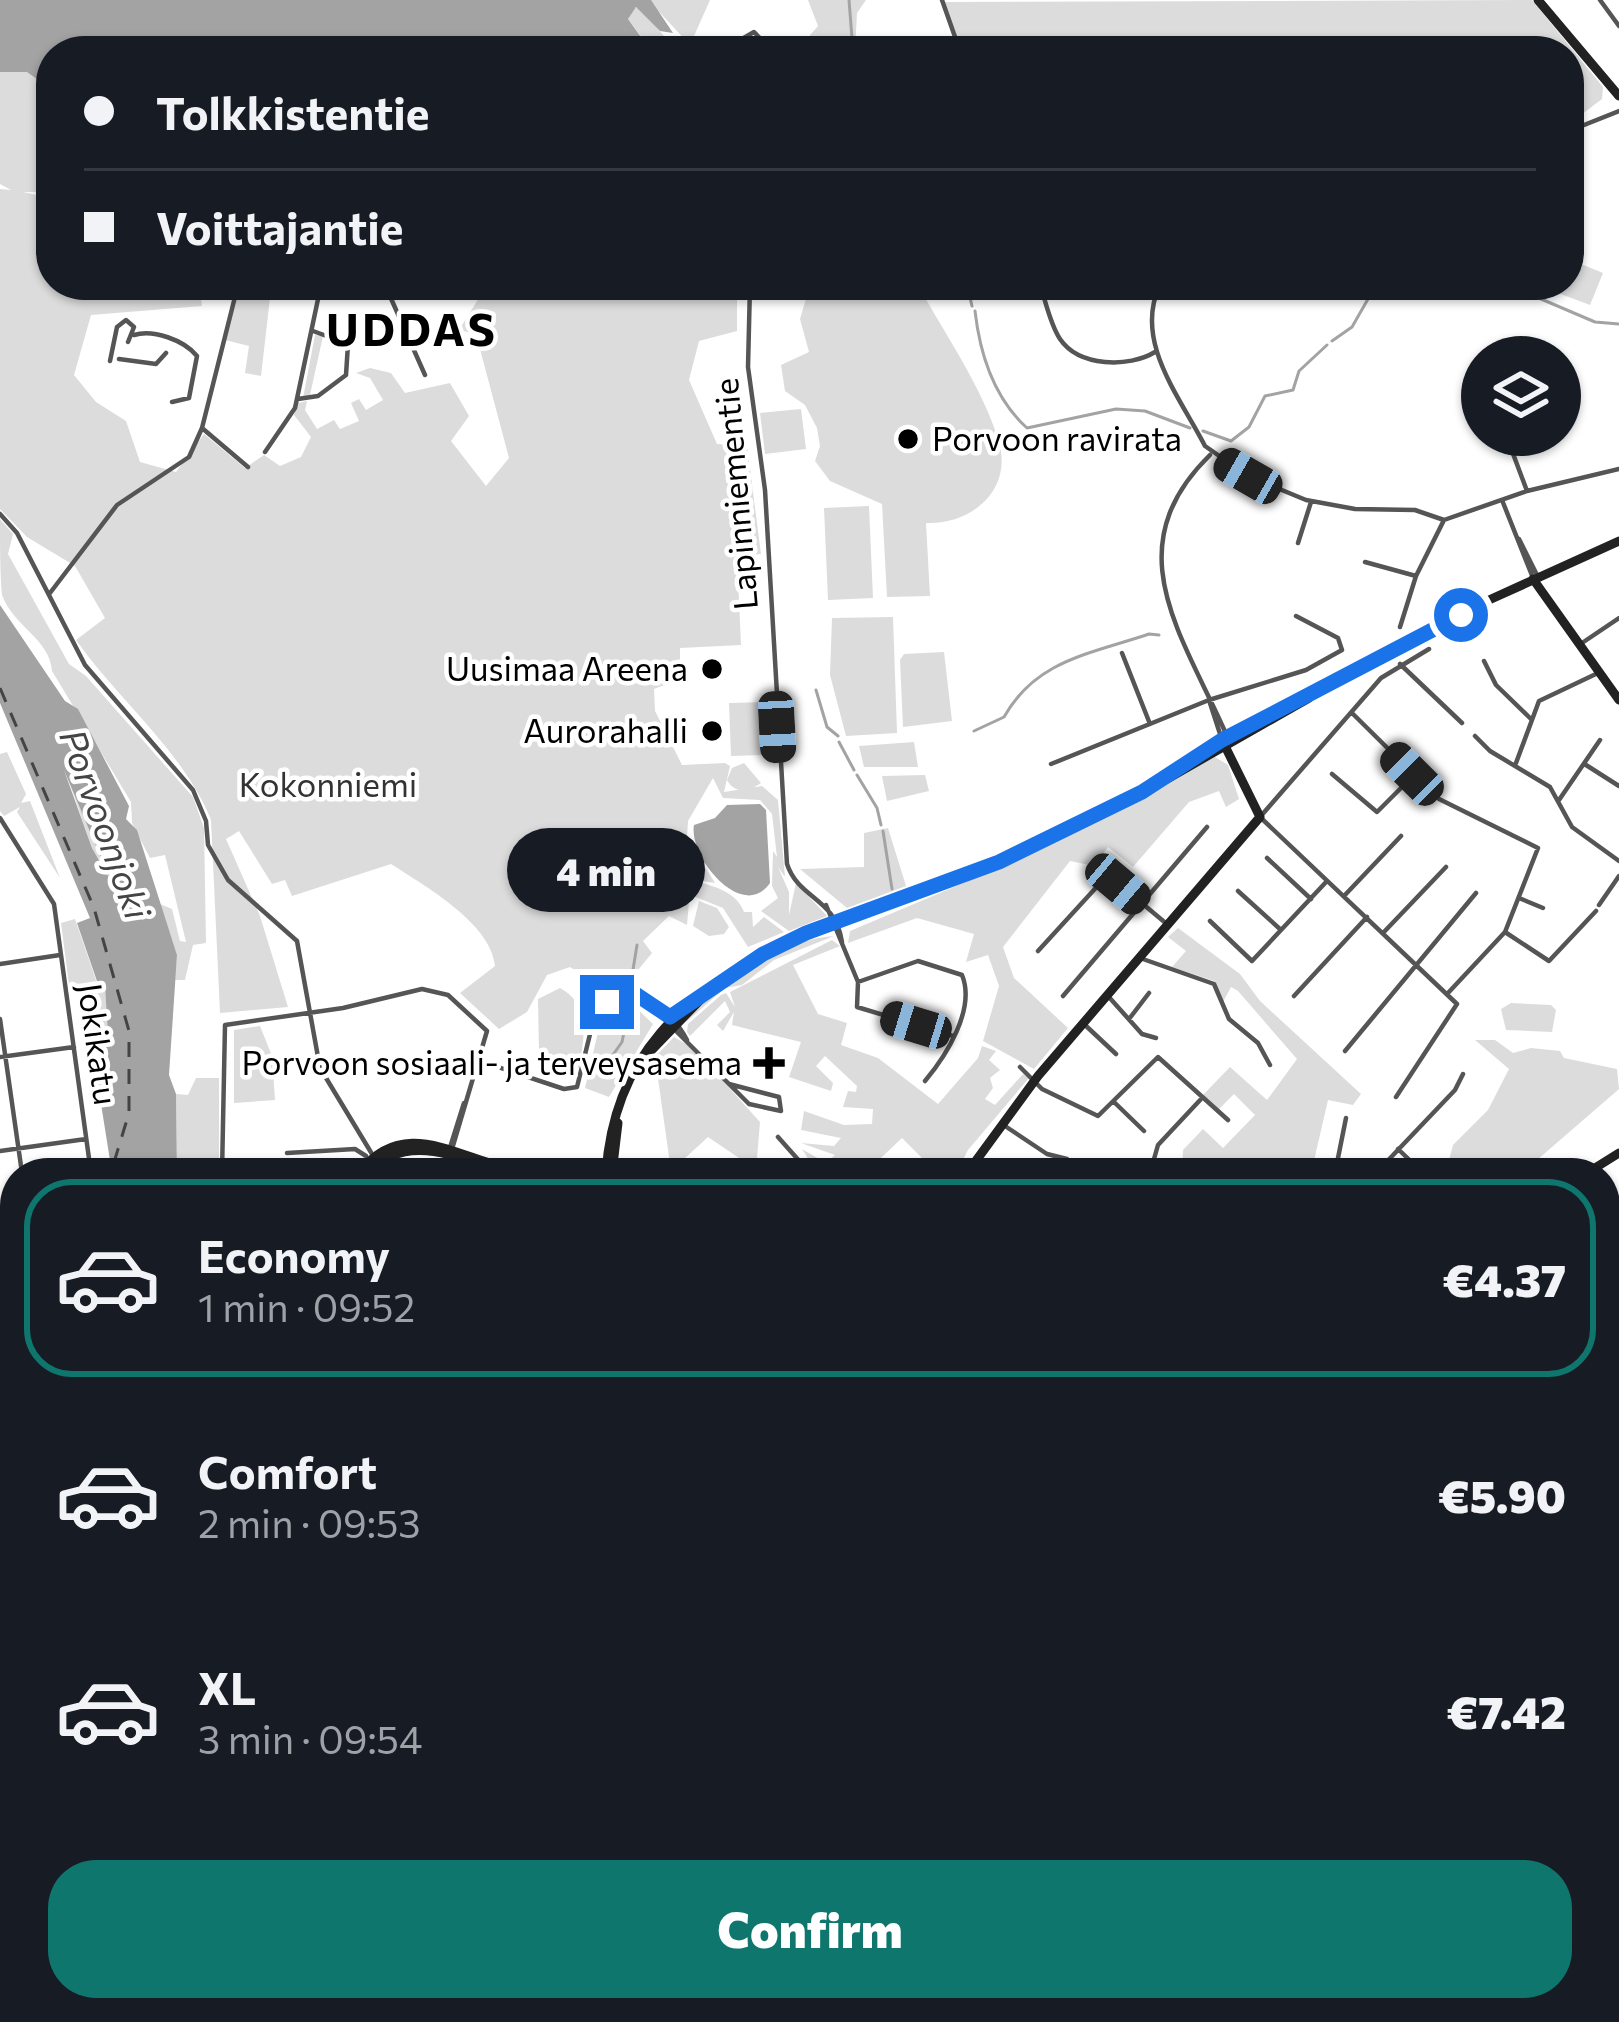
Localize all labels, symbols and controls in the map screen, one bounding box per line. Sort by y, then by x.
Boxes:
text: Tolkkistentie [156,84,430,139]
text: Voittajantie [156,199,403,254]
district label: UDDAS [326,300,498,355]
map controls [1461,336,1581,456]
button: layers [1461,336,1581,456]
street label: Lapinniementie [704,377,765,612]
place label: Porvoon ravirata [932,417,1182,458]
marker: Porvoon ravirata [895,426,921,452]
car [1208,442,1288,510]
route start [1434,588,1488,642]
place label: Uusimaa Areena [446,647,688,688]
marker: Uusimaa Areena [699,656,725,682]
car [757,690,797,764]
place label: Aurorahalli [523,709,688,750]
marker: Aurorahalli [699,718,725,744]
water label: Porvoonjoki [52,722,162,926]
car [1374,736,1450,812]
park label: Kokonniemi [239,763,417,804]
callout: 4 min [508,828,706,912]
text: 4 min [556,846,656,894]
car [1079,847,1157,921]
route end [580,975,634,1029]
street label: Jokikatu [71,980,128,1107]
car [876,997,956,1053]
place label: Porvoon sosiaali- ja terveysasema [242,1041,742,1082]
marker: Porvoon sosiaali- ja terveysasema [753,1047,785,1079]
icon: car [54,1224,162,1332]
text: Economy [198,1227,390,1282]
text: €4.37 [1443,1251,1566,1306]
text: 1 min · 09:52 [198,1282,415,1330]
icon: car [54,1440,162,1548]
text: Comfort [198,1443,377,1498]
text: €5.90 [1438,1467,1566,1522]
text: 2 min · 09:53 [198,1498,421,1546]
icon: car [54,1656,162,1764]
text: XL [198,1659,256,1714]
text: €7.42 [1447,1683,1566,1738]
text: 3 min · 09:54 [198,1714,422,1762]
button: Confirm [48,1860,1572,1998]

